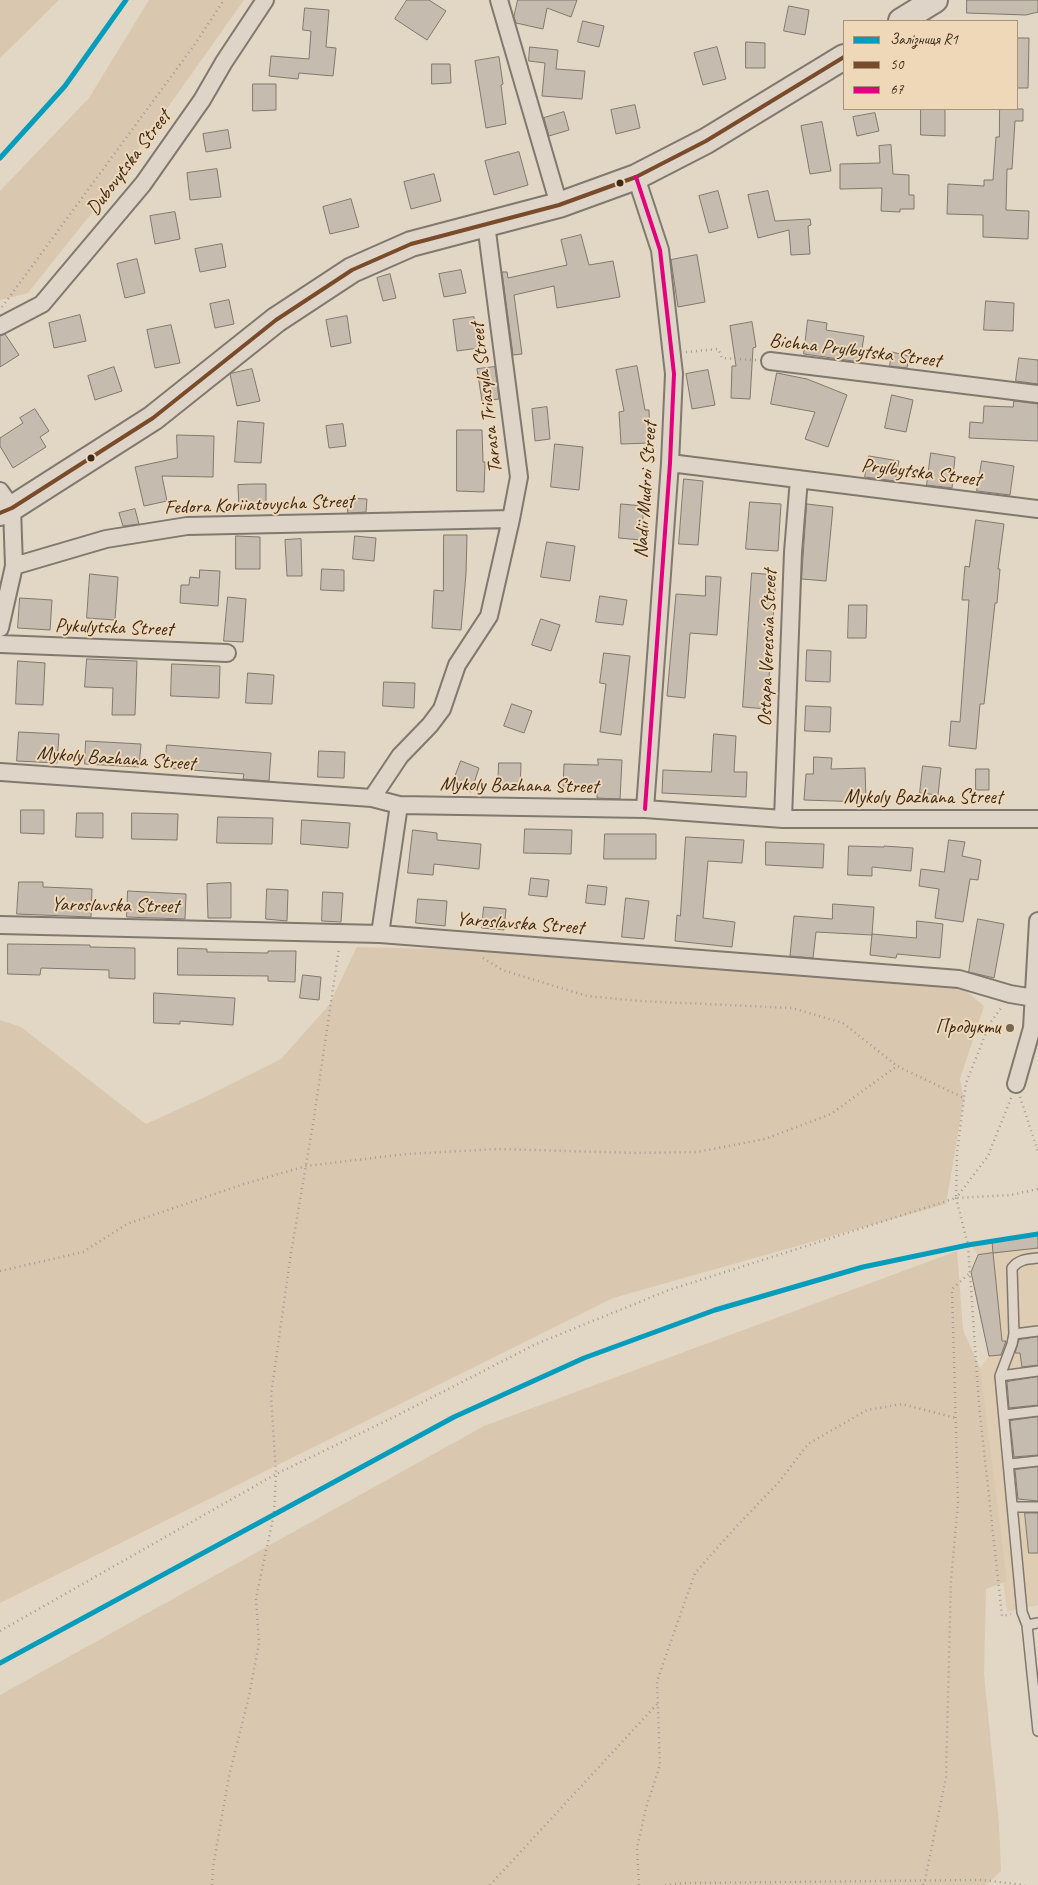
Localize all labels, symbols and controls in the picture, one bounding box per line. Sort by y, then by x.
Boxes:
legend [843,20,1018,110]
text: Залізниця R1 [890,30,958,49]
text: 50 [890,55,904,74]
text: 67 [890,80,904,99]
street label: Dubovytska Street [82,106,176,220]
unlabelled marker [615,178,625,188]
street label: Tarasa Triasyla Street [466,321,508,475]
street label: Bichna Prylbytska Street [768,329,942,373]
street label: Nadii Mudroi Street [629,421,663,559]
unlabelled marker [86,453,96,463]
street label: Prylbytska Street [860,454,982,492]
street label: Fedora Koriiatovycha Street [164,490,354,520]
street label: Ostapa Veresaia Street [753,569,783,727]
street label: Pykulytska Street [55,614,173,642]
street label: Mykoly Bazhana Street [36,741,196,777]
street label: Mykoly Bazhana Street [440,773,598,799]
street label: Mykoly Bazhana Street [844,786,1002,810]
street label: Yaroslavska Street [51,893,179,919]
street label: Yaroslavska Street [455,908,585,940]
place label: Продукти [936,1016,1000,1040]
marker: Продукти [1004,1022,1016,1034]

